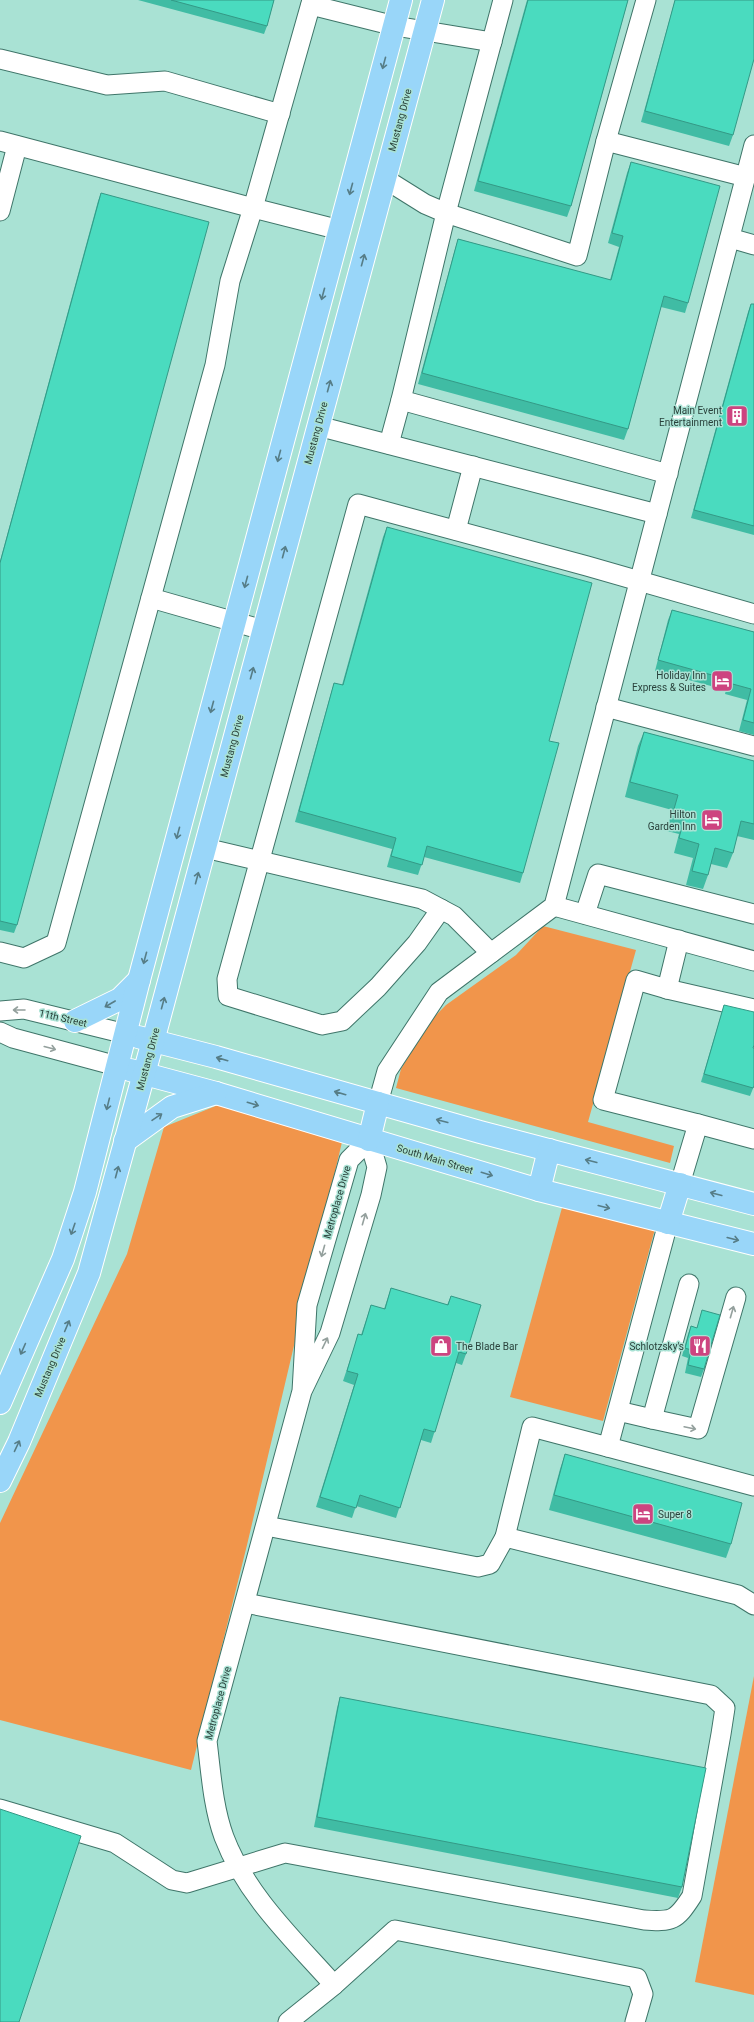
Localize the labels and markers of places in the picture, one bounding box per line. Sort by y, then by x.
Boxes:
building icon: Main Event Entertainment [724,403,750,429]
place label: Main Event Entertainment [659,405,722,428]
hotel icon: Holiday Inn Express & Suites [709,668,735,694]
place label: Holiday Inn Express & Suites [632,670,706,693]
hotel icon: Hilton Garden Inn [699,807,725,833]
place label: Hilton Garden Inn [648,809,696,832]
shop icon: The Blade Bar [428,1333,454,1359]
restaurant icon: Schlotzsky's [687,1333,713,1359]
place label: The Blade Bar [456,1341,518,1352]
place label: Schlotzsky's [629,1341,684,1352]
hotel icon: Super 8 [630,1501,656,1527]
place label: Super 8 [658,1509,692,1520]

